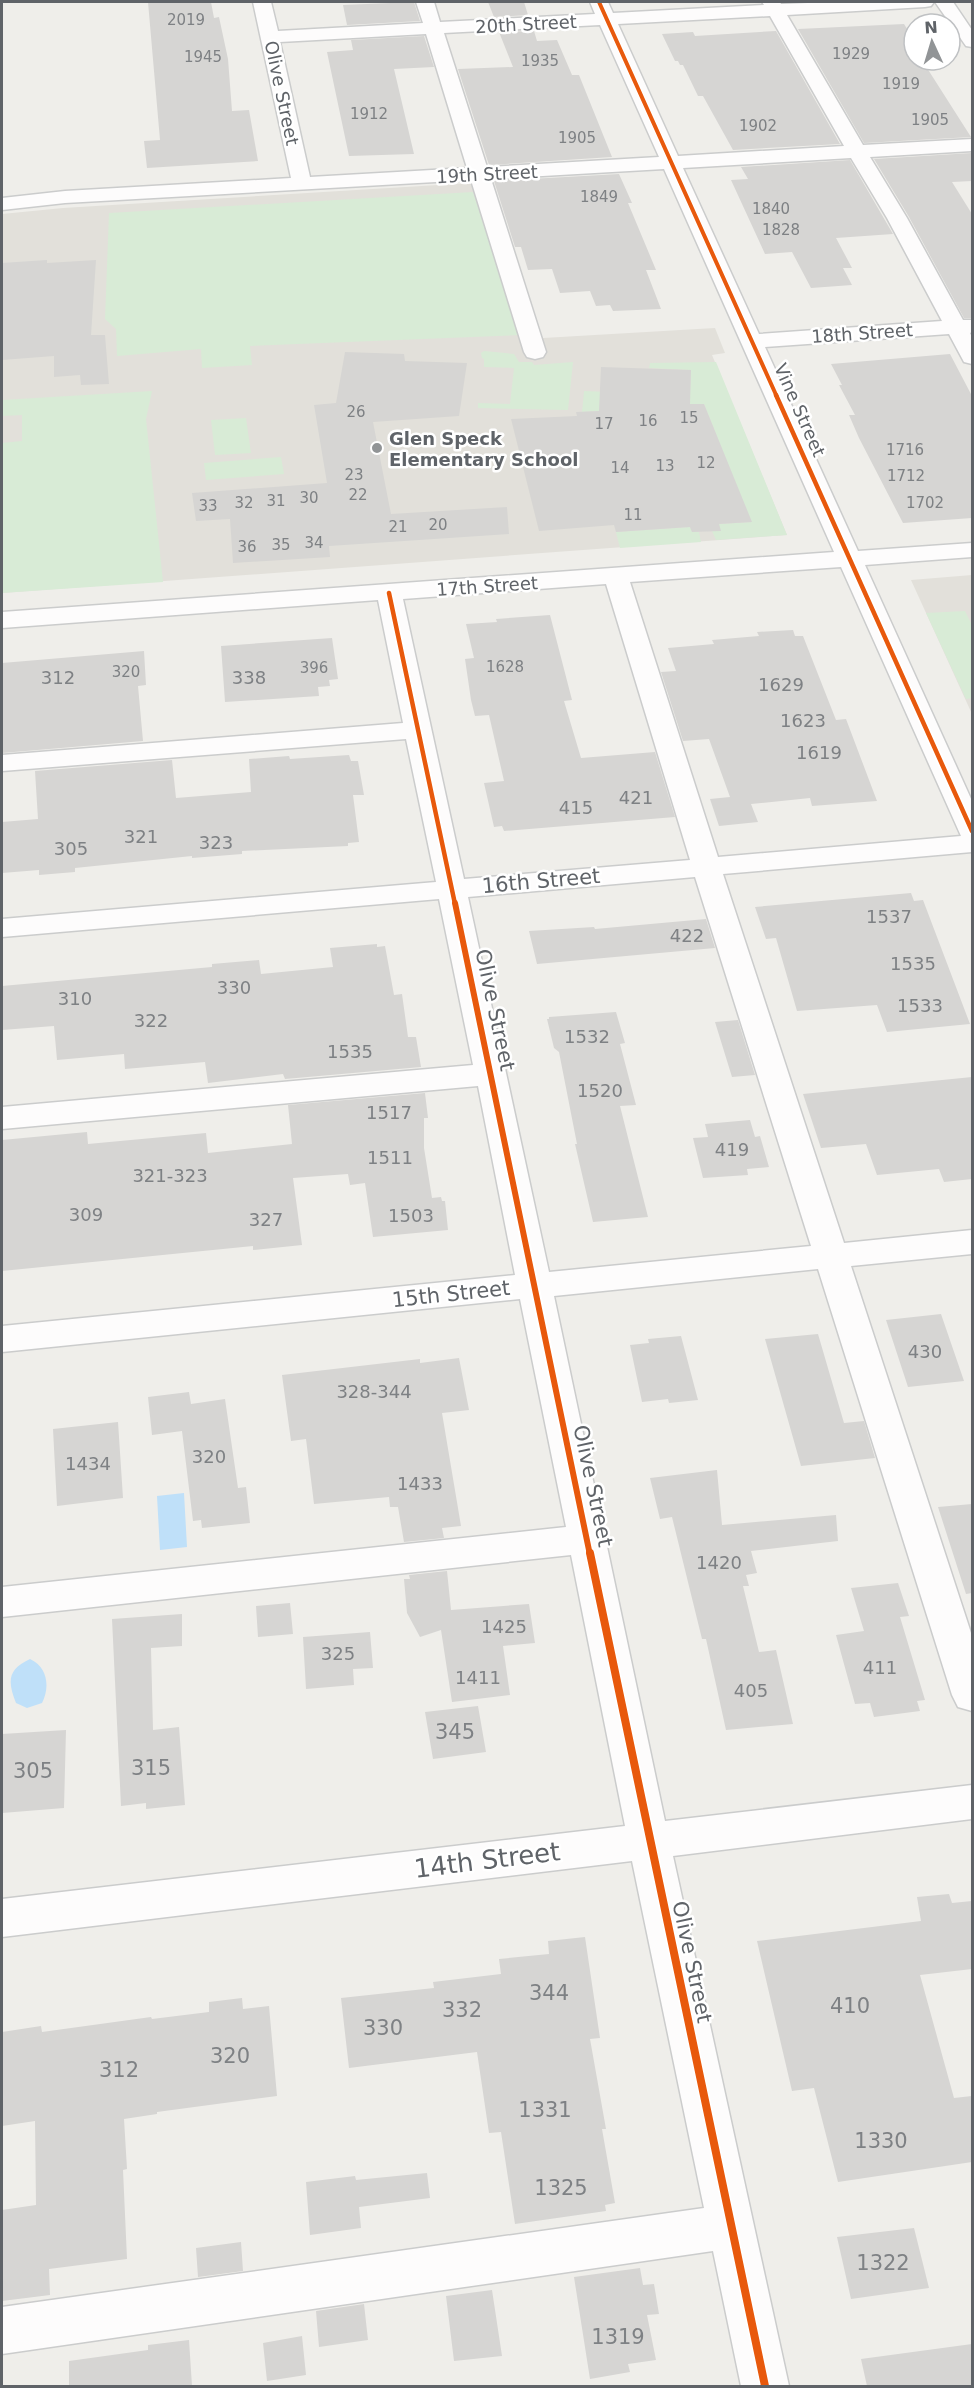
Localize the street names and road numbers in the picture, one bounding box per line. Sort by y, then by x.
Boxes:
street label: 20th Street [475,11,577,37]
street label: Olive Street [261,39,303,147]
street label: 19th Street [436,161,538,187]
street label: 18th Street [810,319,914,347]
street label: Vine Street [770,360,830,460]
street label: 17th Street [435,572,539,600]
street label: 16th Street [481,864,601,898]
street label: Olive Street [470,947,520,1073]
street label: 15th Street [391,1276,511,1312]
street label: Olive Street [568,1423,618,1549]
street label: 14th Street [412,1836,562,1884]
street label: Olive Street [667,1899,717,2025]

